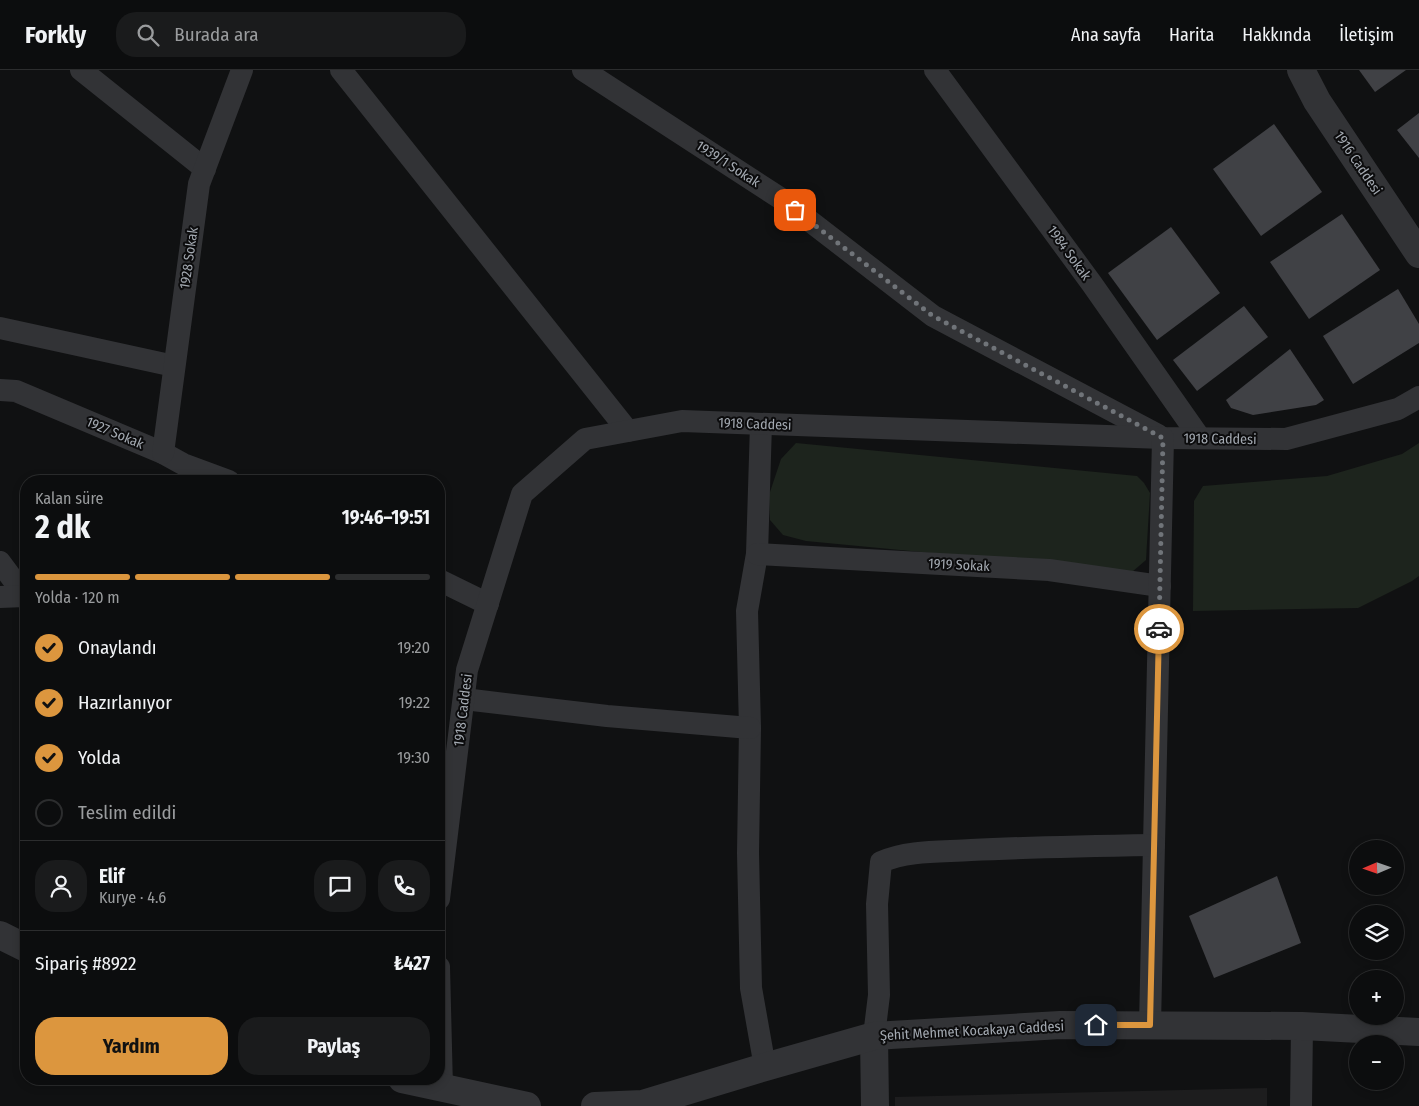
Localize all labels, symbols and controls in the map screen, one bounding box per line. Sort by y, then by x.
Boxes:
search box [116,12,466,57]
text: Forkly [25,21,86,49]
icon: search [134,21,162,49]
text: Burada ara [174,23,259,46]
text: Ana sayfa [1071,24,1141,46]
text: Harita [1169,24,1214,46]
text: Hakkında [1242,24,1311,46]
text: İletişim [1339,24,1394,46]
street label: 1916 Caddesi [1331,128,1385,198]
street label: 1939/1 Sokak [693,137,764,191]
pin [774,189,816,231]
icon: bag [781,196,809,224]
street label: 1984 Sokak [1044,222,1095,284]
street label: 1928 Sokak [176,225,202,290]
street label: 1927 Sokak [84,413,147,453]
street label: 1918 Caddesi [718,414,792,434]
street label: 1918 Caddesi [1183,430,1257,448]
text: Kalan süre [35,489,103,508]
text: 19:46–19:51 [342,506,430,529]
text: 2 dk [35,508,90,546]
street label: 1919 Sokak [928,555,991,575]
text: Yolda · 120 m [35,588,120,607]
courier [1134,604,1184,654]
icon: car [1145,615,1173,643]
icon: check [35,634,63,662]
text: Onaylandı [78,636,157,659]
text: 19:20 [397,638,430,657]
street label: 1918 Caddesi [450,673,476,747]
icon: check [35,689,63,717]
text: Hazırlanıyor [78,691,172,714]
text: 19:22 [398,693,430,712]
icon: check [35,744,63,772]
text: Yolda [78,746,121,769]
text: 19:30 [397,748,430,767]
text: Teslim edildi [78,801,176,824]
north arrow [1349,840,1404,895]
map controls [1349,840,1404,1090]
button: person [35,860,87,912]
button: chat [314,860,366,912]
button: phone [378,860,430,912]
text: Elif [99,865,124,888]
text: Kurye · 4.6 [99,888,166,907]
button: layers [1349,905,1404,960]
text: Sipariş #8922 [35,952,136,975]
text: ₺427 [394,952,430,975]
button: + [1349,970,1404,1025]
pin [1075,1004,1117,1046]
icon: home [1082,1011,1110,1039]
button: Yardım [35,1017,228,1075]
button: Paylaş [238,1017,430,1075]
street label: Şehit Mehmet Kocakaya Caddesi [880,1018,1064,1044]
button: − [1349,1035,1404,1090]

